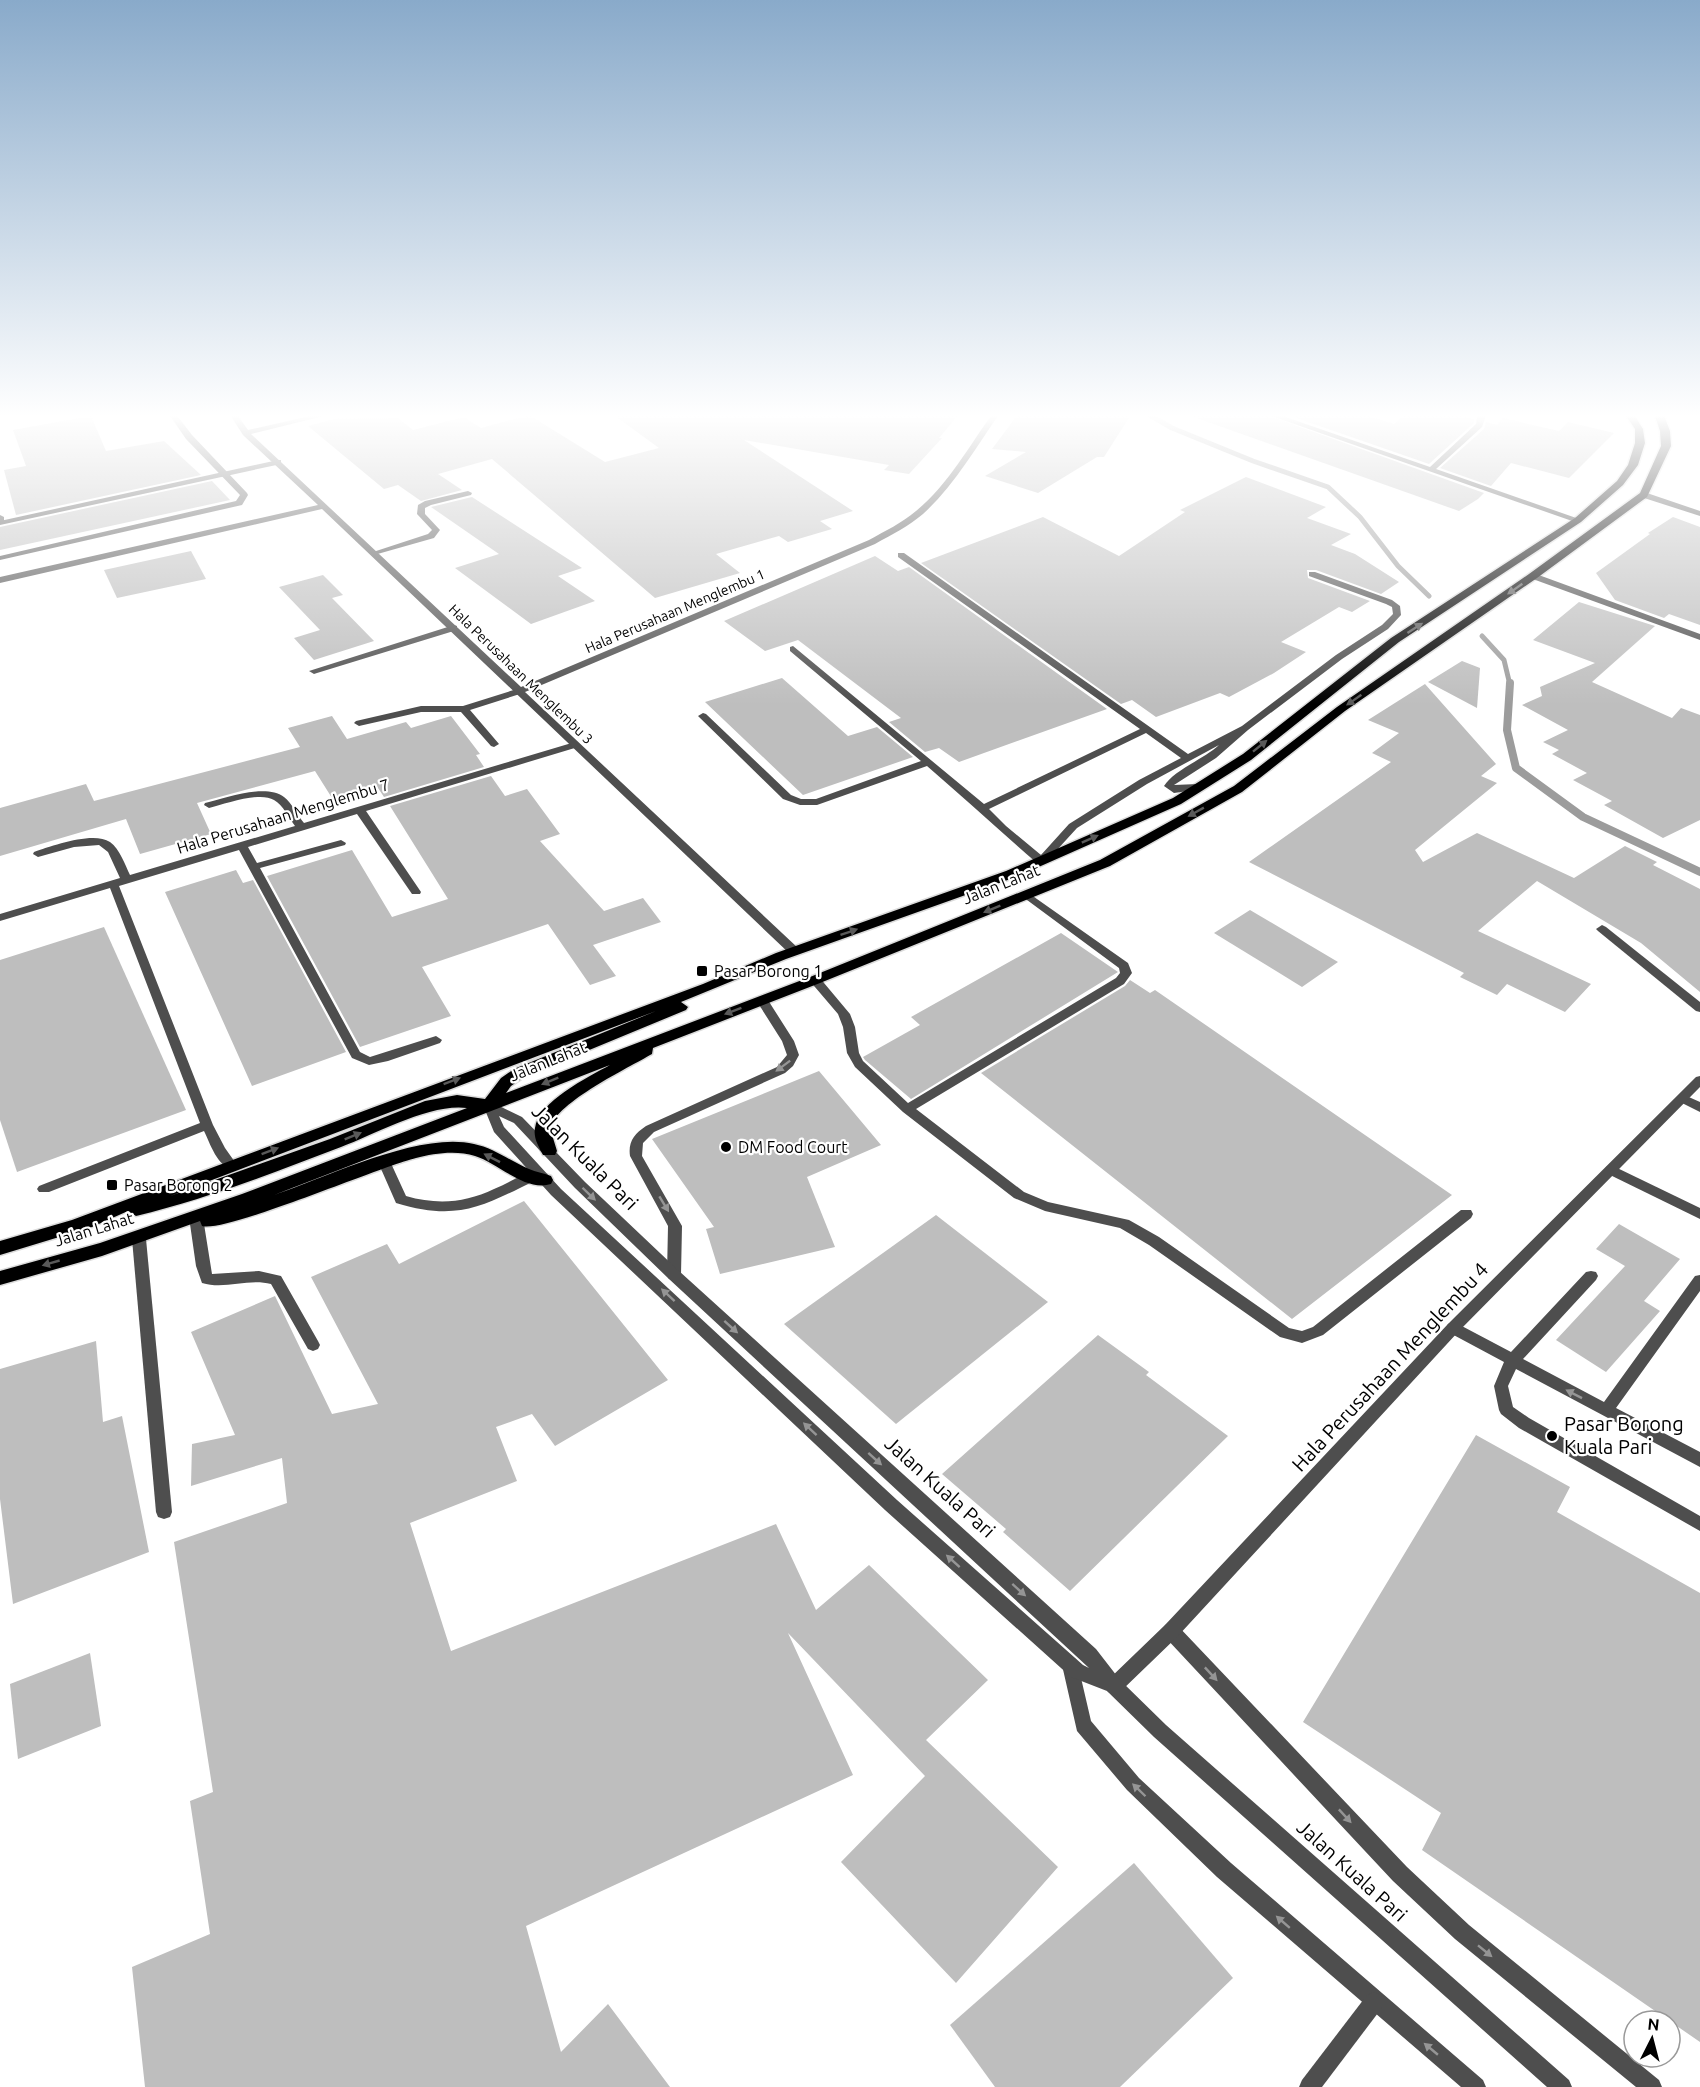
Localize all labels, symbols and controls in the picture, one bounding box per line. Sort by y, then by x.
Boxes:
street label: Hala Perusahaan Menglembu 1 [583,566,767,656]
one-way arrow [1507,583,1523,594]
street label: Hala Perusahaan Menglembu 3 [446,601,596,747]
one-way arrow [1407,622,1423,633]
one-way arrow [1347,694,1363,706]
one-way arrow [1252,739,1268,752]
street label: Hala Perusahaan Menglembu 7 [174,775,392,857]
one-way arrow [1187,807,1204,817]
one-way arrow [1081,834,1099,844]
street label: Jalan Lahat [960,860,1043,908]
one-way arrow [983,905,1001,914]
one-way arrow [840,926,858,936]
place label: Pasar Borong 1 [714,962,823,980]
marker: Pasar Borong 1 [695,964,709,978]
one-way arrow [723,1006,741,1016]
street label: Jalan Lahat [507,1037,590,1085]
one-way arrow [775,1060,791,1072]
one-way arrow [443,1076,461,1086]
one-way arrow [541,1076,559,1086]
street label: Jalan Kuala Pari [528,1099,643,1214]
one-way arrow [345,1131,363,1141]
place label: DM Food Court [738,1138,848,1156]
marker: DM Food Court [719,1140,733,1154]
one-way arrow [261,1145,279,1155]
one-way arrow [484,1153,501,1163]
place label: Pasar Borong 2 [124,1176,233,1194]
marker: Pasar Borong 2 [105,1178,119,1192]
one-way arrow [582,1186,596,1200]
one-way arrow [659,1196,670,1212]
street label: Jalan Lahat [52,1208,136,1250]
street label: Hala Perusahaan Menglembu 4 [1287,1258,1492,1476]
one-way arrow [42,1259,60,1268]
one-way arrow [660,1288,675,1302]
one-way arrow [723,1320,738,1333]
one-way arrow [1565,1389,1582,1399]
place label: Pasar Borong Kuala Pari [1564,1412,1684,1458]
one-way arrow [803,1422,817,1436]
marker: Pasar Borong Kuala Pari [1545,1429,1559,1443]
street label: Jalan Kuala Pari [881,1431,1000,1542]
one-way arrow [867,1452,882,1465]
one-way arrow [946,1554,961,1568]
one-way arrow [1011,1583,1026,1596]
one-way arrow [1204,1666,1217,1681]
one-way arrow [1132,1783,1147,1797]
one-way arrow [1338,1808,1351,1823]
street label: Jalan Kuala Pari [1293,1815,1412,1926]
one-way arrow [1276,1916,1291,1929]
one-way arrow [1477,1944,1492,1957]
north arrow [1622,2009,1682,2069]
text: N [1647,2015,1660,2034]
one-way arrow [1423,2043,1439,2056]

